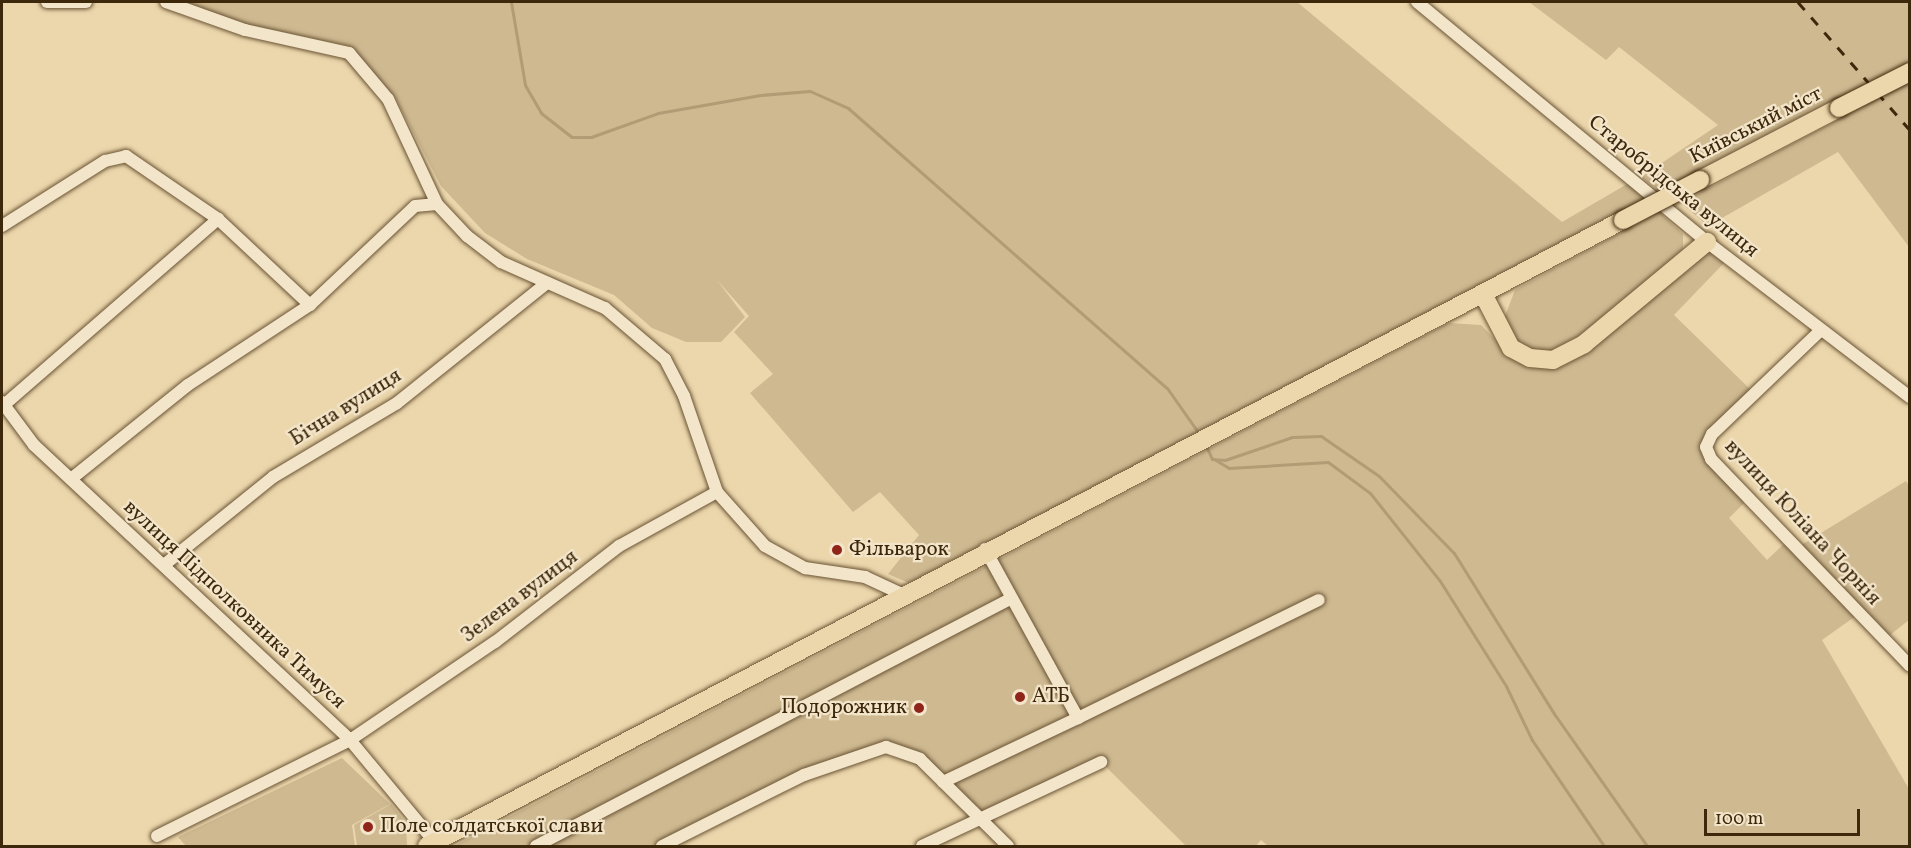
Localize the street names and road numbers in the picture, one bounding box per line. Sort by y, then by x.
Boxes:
street label: Київський міст [1686,82,1826,170]
street label: Старобрідська вулиця [1583,110,1763,264]
street label: Бічна вулиця [285,364,407,452]
street label: вулиця Юліана Чорнія [1718,435,1886,611]
street label: вулиця Підполковника Тимуся [117,495,351,715]
street label: Зелена вулиця [457,545,583,649]

